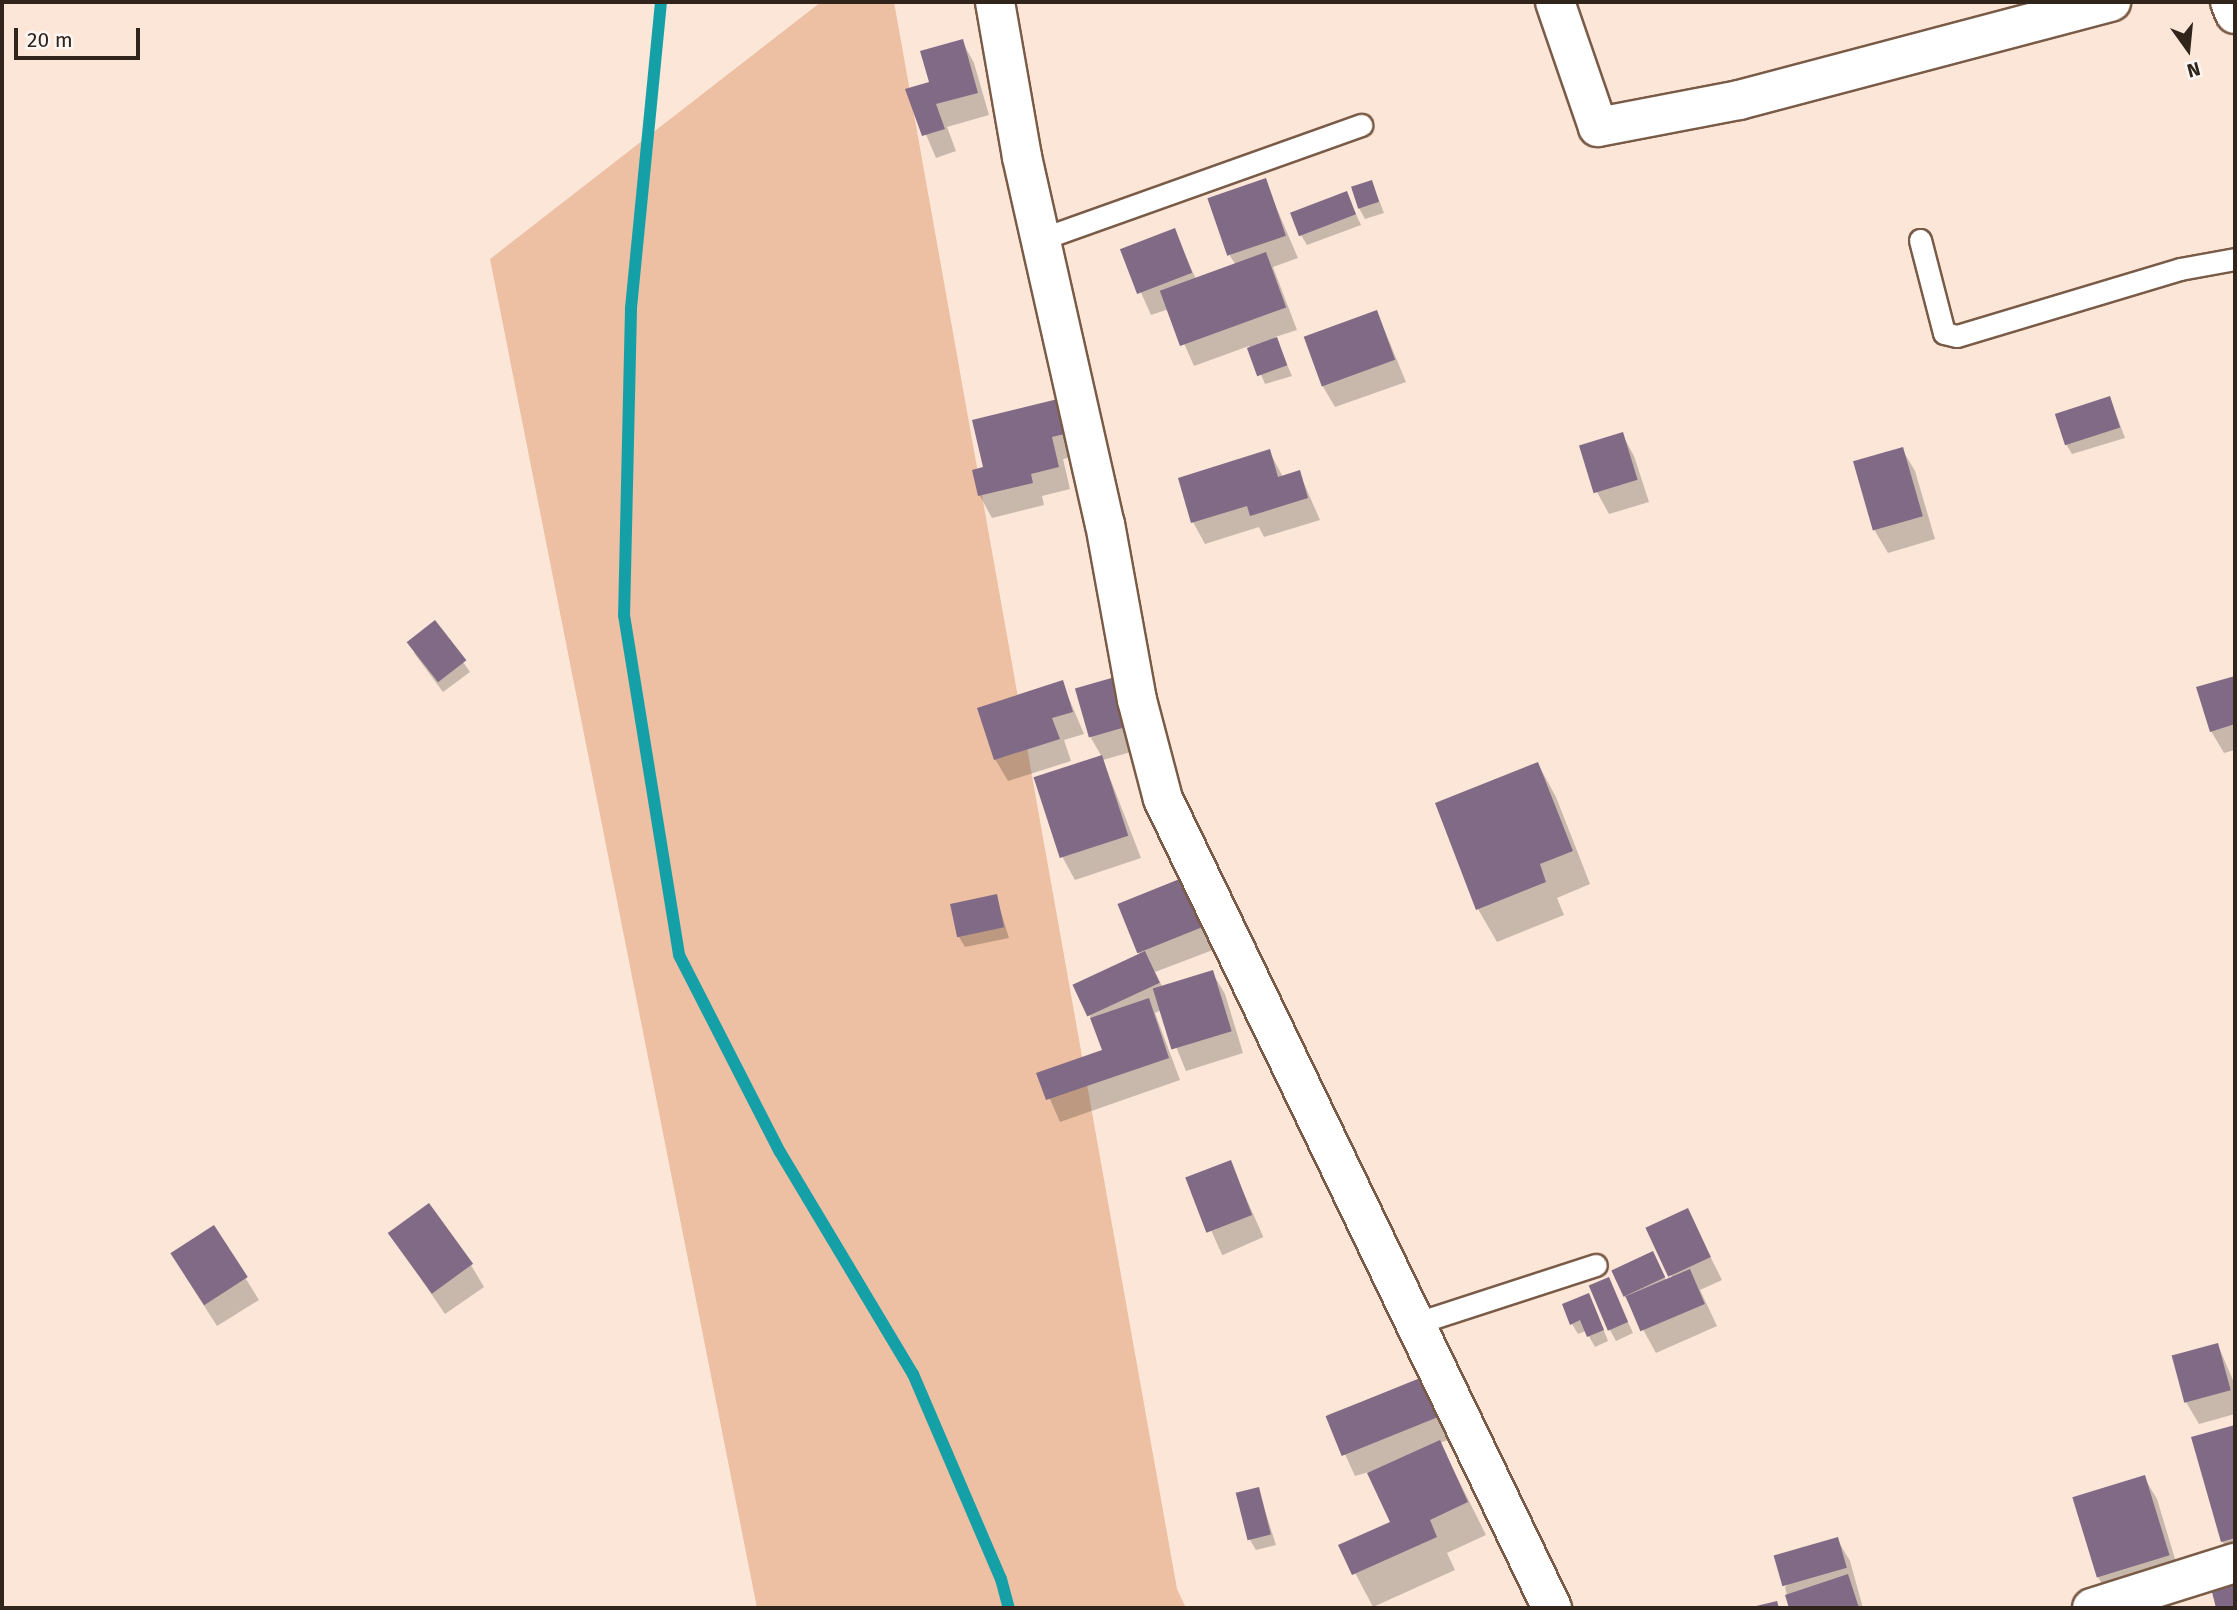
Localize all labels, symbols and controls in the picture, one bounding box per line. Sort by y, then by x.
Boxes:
scale bar [18,14,144,58]
north arrow [2153,14,2223,84]
text: 20 m [27,27,73,53]
text: N [2185,57,2203,83]

